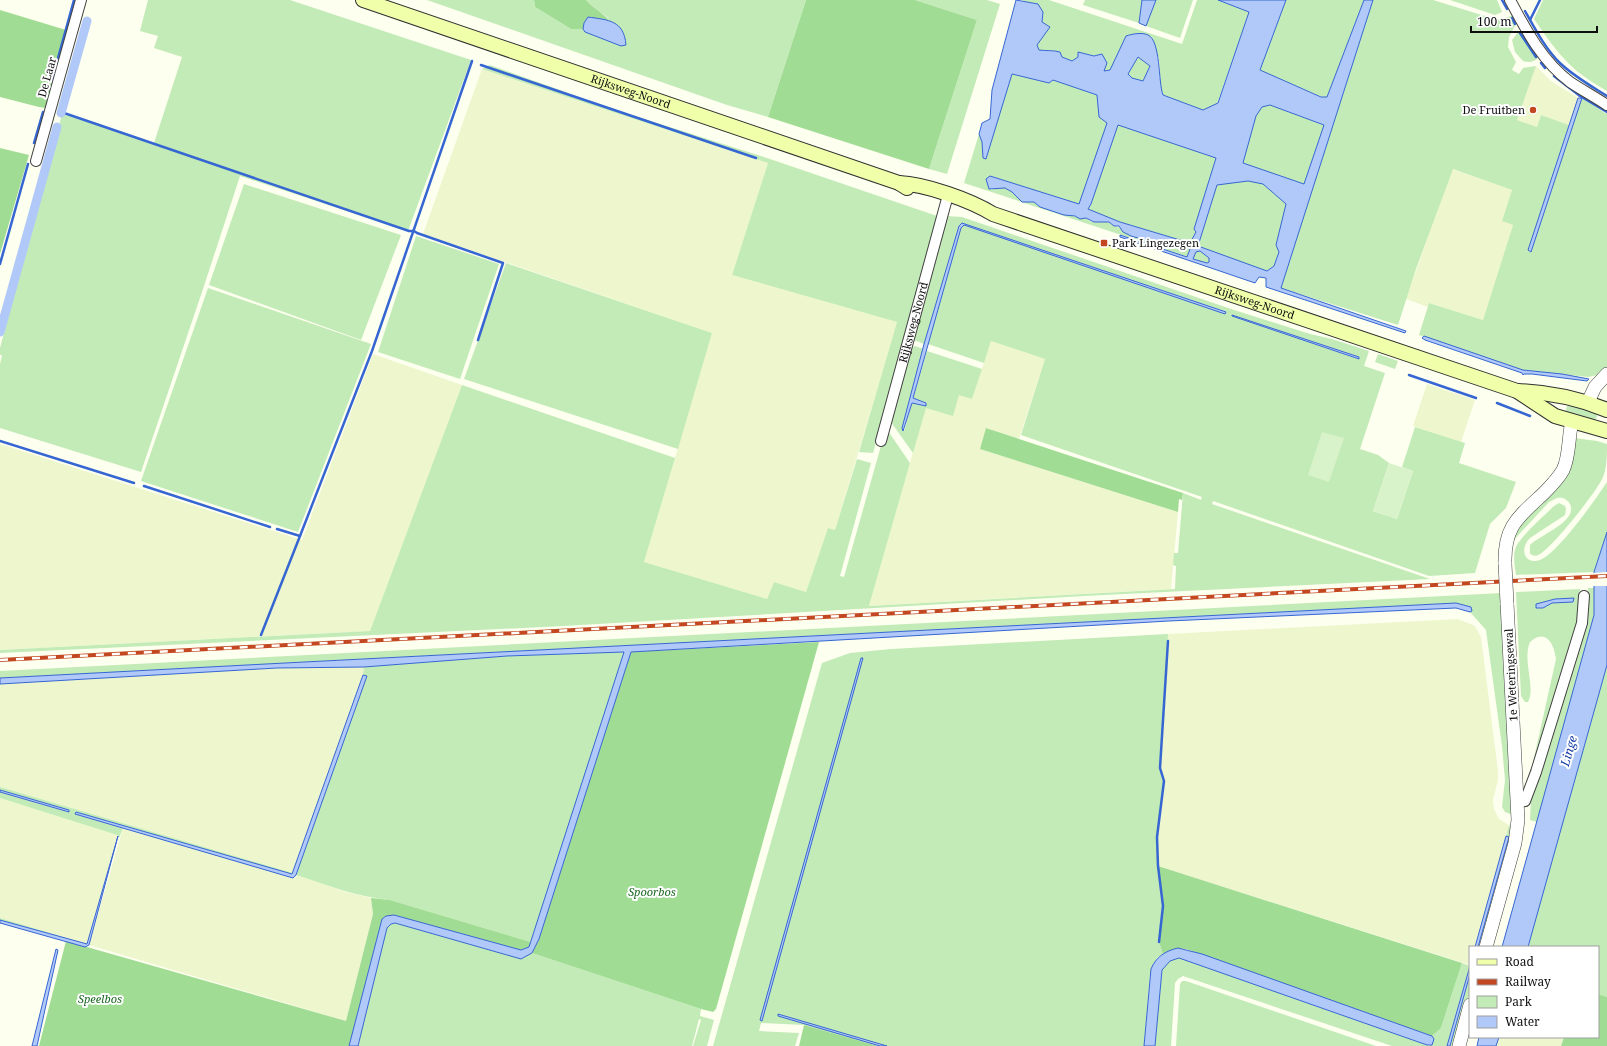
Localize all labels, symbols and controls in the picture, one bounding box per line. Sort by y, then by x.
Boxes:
scale bar [1471,8,1597,34]
text: 100 m [1477,13,1512,30]
street label: De Laar [34,54,60,99]
street label: Rijksweg-Noord [589,70,673,112]
place label: De Fruitben [1462,102,1525,117]
marker: De Fruitben [1528,105,1538,115]
place label: Park Lingezegen [1112,235,1199,250]
marker: Park Lingezegen [1099,238,1109,248]
street label: Rijksweg-Noord [895,280,931,364]
street label: Rijksweg-Noord [1213,282,1297,322]
street label: 1e Weteringsewal [1501,628,1520,722]
water label: Linge [1556,734,1581,769]
park label: Spoorbos [628,884,676,899]
legend [1469,946,1599,1038]
text: Road [1505,953,1535,970]
text: Railway [1505,973,1551,990]
park label: Speelbos [78,991,122,1006]
text: Park [1505,993,1533,1010]
text: Water [1505,1013,1540,1030]

